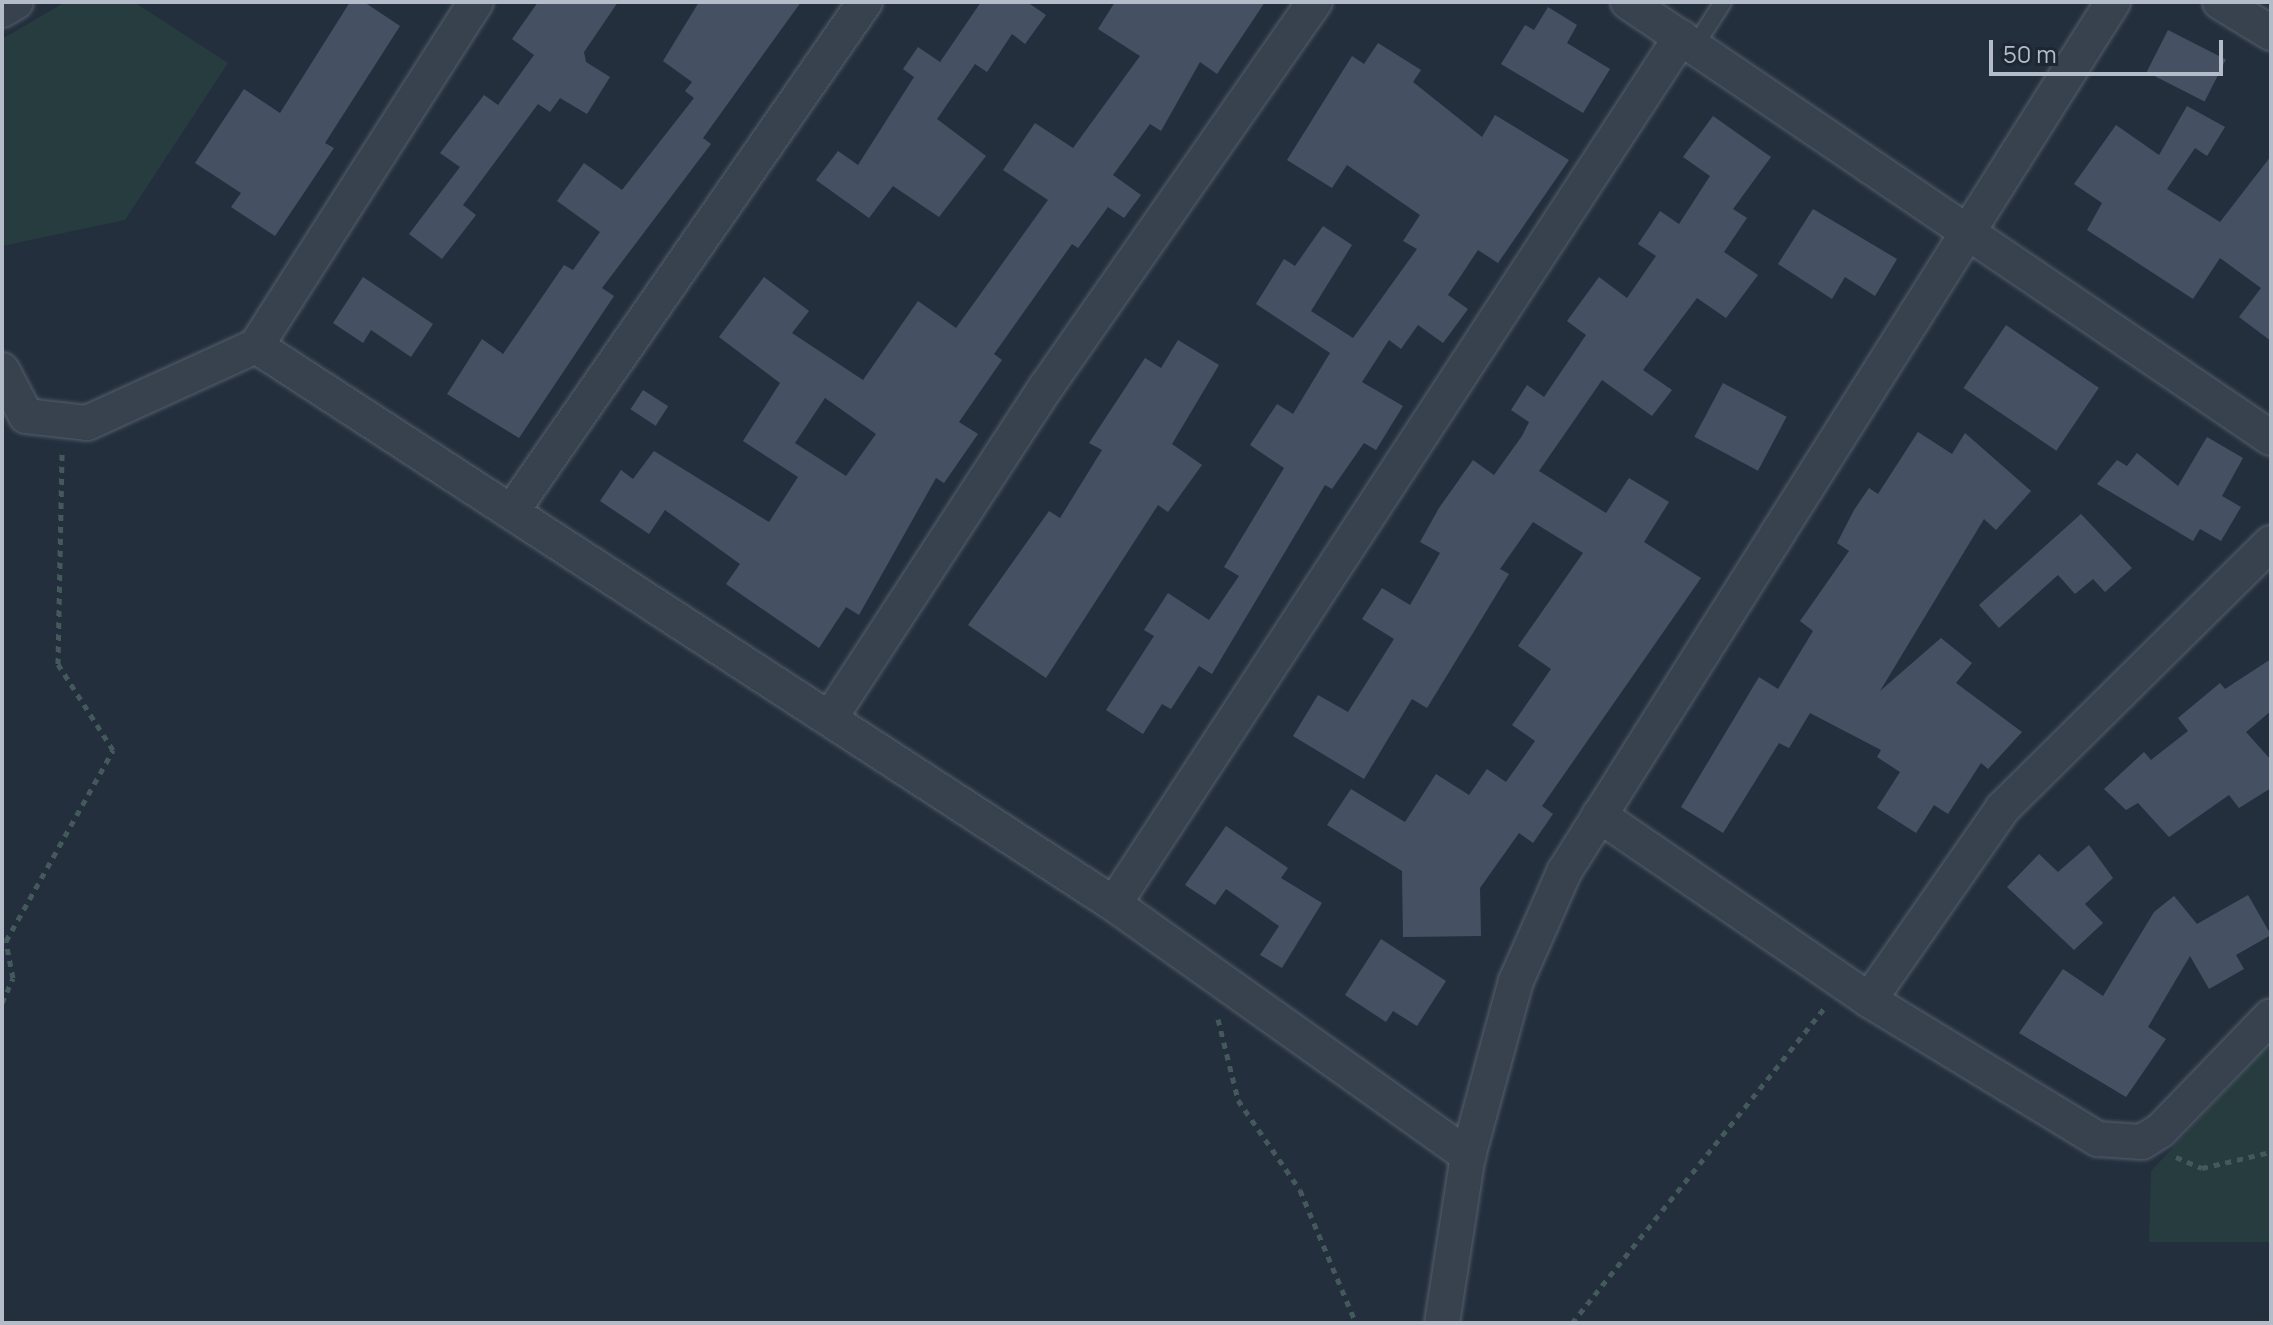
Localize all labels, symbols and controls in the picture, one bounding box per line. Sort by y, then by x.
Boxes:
scale bar [1993,24,2227,74]
text: 50 m [2003,37,2057,70]

